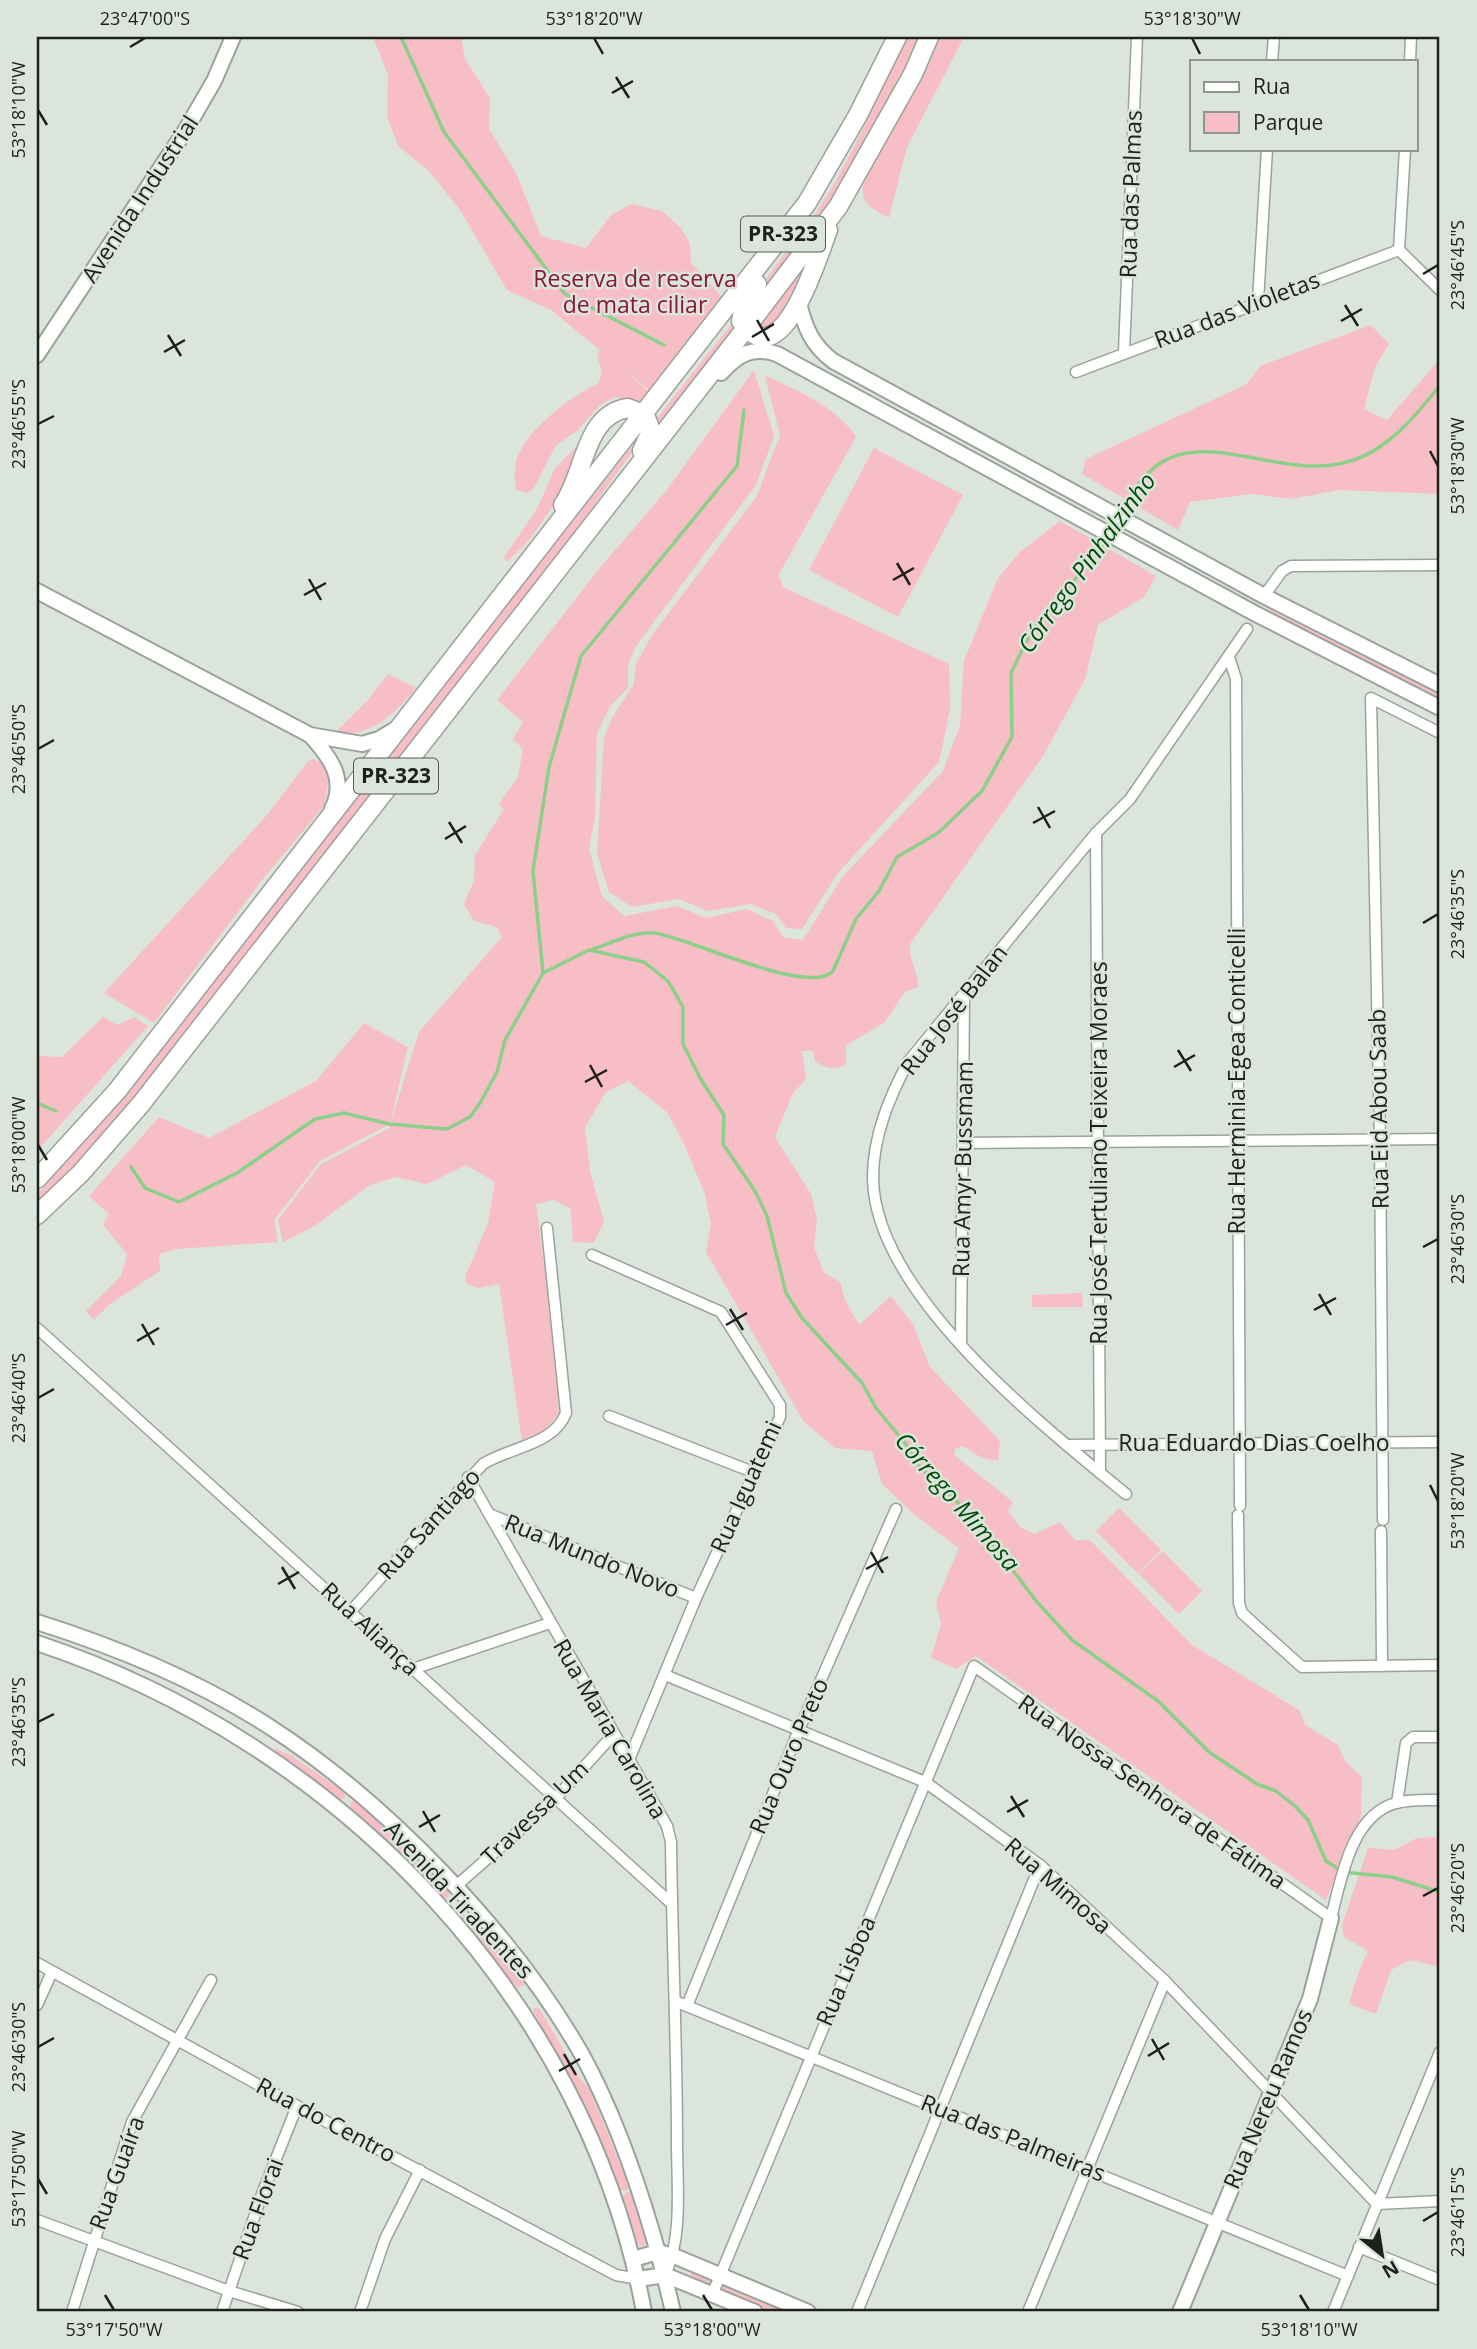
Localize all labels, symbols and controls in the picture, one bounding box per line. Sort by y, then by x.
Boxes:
text: 23°47'00"S [100,6,190,30]
text: 53°18'20"W [545,6,643,30]
text: 53°18'30"W [1143,6,1241,30]
legend [1190,60,1418,150]
text: 53°18'10"W [6,61,30,159]
text: Rua [1253,72,1291,100]
text: Parque [1253,108,1323,136]
street label: Avenida Industrial [73,109,205,288]
street label: Rua das Palmas [1111,109,1149,279]
road number: PR-323 [741,216,825,252]
text: 23°46'45"S [1445,220,1469,310]
park label: Reserva de reserva de mata ciliar [533,262,737,320]
street label: Rua das Violetas [1149,263,1324,355]
text: 23°46'55"S [6,379,30,469]
text: 53°18'30"W [1445,417,1469,515]
water label: Córrego Pinhalzinho [1009,465,1162,659]
text: 23°46'50"S [6,704,30,794]
road number: PR-323 [354,758,438,794]
text: 23°46'35"S [1445,869,1469,959]
street label: Rua Herminia Egea Conticelli [1220,928,1252,1234]
street label: Rua José Balan [892,938,1014,1081]
street label: Rua José Tertuliano Teixeira Moraes [1082,961,1114,1345]
street label: Rua Eid Abou Saab [1360,1009,1396,1210]
street label: Rua Amyr Bussmam [944,1061,980,1277]
text: 53°18'00"W [6,1096,30,1194]
text: 23°46'30"S [1445,1194,1469,1284]
text: 23°46'40"S [6,1353,30,1443]
street label: Rua Iguatemi [702,1416,788,1558]
water label: Córrego Mimosa [888,1424,1028,1578]
street label: Rua Eduardo Dias Coelho [1118,1426,1390,1458]
text: 53°18'20"W [1445,1452,1469,1550]
street label: Rua Santiago [370,1461,487,1586]
street label: Rua Mundo Novo [500,1505,685,1605]
street label: Rua Aliança [314,1574,427,1682]
street label: Rua Maria Carolina [546,1632,676,1825]
street label: Rua Ouro Preto [741,1673,835,1838]
text: 23°46'35"S [6,1677,30,1767]
street label: Rua Nossa Senhora de Fátima [1012,1686,1293,1896]
street label: Travessa Um [474,1753,595,1872]
street label: Avenida Tiradentes [378,1813,542,1985]
street label: Rua Mimosa [998,1830,1119,1941]
text: 23°46'20"S [1445,1843,1469,1933]
street label: Rua Lisboa [808,1911,883,2030]
text: 23°46'30"S [6,2002,30,2092]
street label: Rua Nereu Ramos [1215,2004,1319,2194]
street label: Rua do Centro [251,2069,402,2169]
street label: Rua das Palmeiras [916,2085,1110,2189]
street label: Rua Guaíra [81,2111,151,2234]
text: 53°17'50"W [6,2130,30,2228]
street label: Rua Florai [224,2153,290,2264]
text: 23°46'15"S [1445,2167,1469,2257]
north arrow [1348,2220,1418,2290]
text: N [1377,2255,1404,2285]
text: 53°17'50"W [65,2317,163,2341]
text: 53°18'00"W [663,2317,761,2341]
text: 53°18'10"W [1260,2317,1358,2341]

